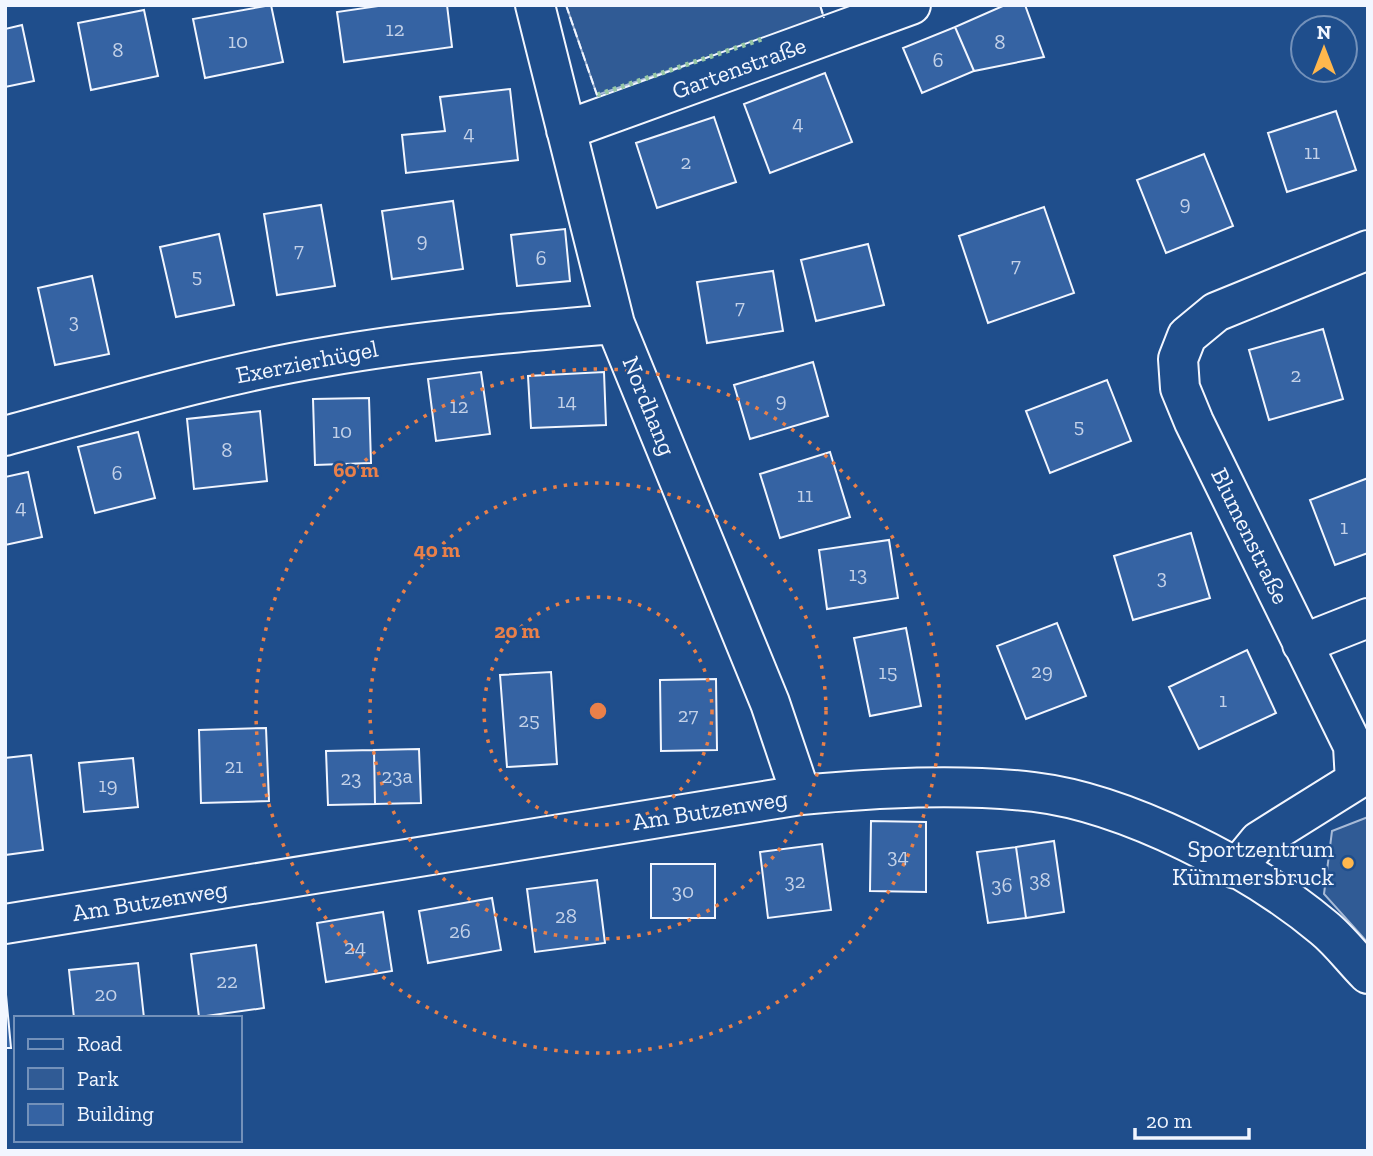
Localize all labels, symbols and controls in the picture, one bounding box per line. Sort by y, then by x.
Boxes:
north arrow [1289,14,1359,84]
house number: 12 [386,16,404,41]
text: N [1317,21,1331,44]
house number: 10 [228,28,248,53]
house number: 8 [994,29,1006,54]
street label: Gartenstraße [668,30,810,105]
house number: 8 [112,37,124,62]
house number: 6 [932,47,944,72]
house number: 4 [792,110,804,135]
house number: 4 [463,120,475,145]
house number: 11 [1304,139,1320,164]
house number: 2 [681,149,691,174]
house number: 9 [1179,190,1191,215]
house number: 9 [416,227,428,252]
house number: 7 [294,237,304,262]
house number: 6 [535,245,547,270]
house number: 7 [1011,252,1021,277]
house number: 5 [192,263,202,288]
house number: 7 [735,294,745,319]
house number: 3 [69,308,79,333]
street label: Exerzierhügel [233,334,380,390]
street label: Nordhang [616,352,683,460]
house number: 2 [1291,362,1301,387]
house number: 9 [775,387,787,412]
house number: 14 [557,388,577,413]
house number: 12 [450,393,468,418]
house number: 5 [1074,413,1084,438]
house number: 10 [332,418,352,443]
house number: 8 [221,437,233,462]
text: 60 m [333,457,379,482]
house number: 6 [111,460,123,485]
street label: Blumenstraße [1205,463,1296,609]
house number: 11 [797,482,813,507]
house number: 4 [15,494,27,519]
house number: 1 [1340,514,1348,539]
text: 40 m [414,537,461,562]
house number: 13 [849,561,867,586]
house number: 3 [1157,564,1167,589]
text: 20 m [494,618,540,643]
house number: 29 [1031,658,1053,683]
house number: 15 [879,659,897,684]
house number: 1 [1219,687,1227,712]
centre of rings [586,699,610,723]
house number: 27 [678,702,698,727]
house number: 25 [518,707,540,732]
house number: 21 [225,753,243,778]
house number: 23a [381,763,413,788]
house number: 23 [340,765,362,790]
house number: 19 [98,772,118,797]
street label: Am Butzenweg [630,783,790,836]
place label: Sportzentrum Kümmersbruck [1172,834,1335,891]
house number: 34 [887,843,909,868]
marker: Sportzentrum Kümmersbruck [1340,855,1356,871]
house number: 38 [1029,867,1051,892]
house number: 32 [784,868,806,893]
house number: 36 [991,872,1013,897]
street label: Am Butzenweg [70,874,230,927]
house number: 30 [672,878,694,903]
house number: 28 [555,903,577,928]
house number: 26 [449,918,471,943]
house number: 24 [344,934,366,959]
house number: 22 [216,968,238,993]
house number: 20 [95,981,117,1006]
legend [14,1016,242,1142]
text: Road [77,1031,123,1056]
text: Park [77,1066,119,1091]
scale bar [1135,1096,1249,1140]
text: Building [77,1101,154,1126]
text: 20 m [1146,1108,1192,1133]

